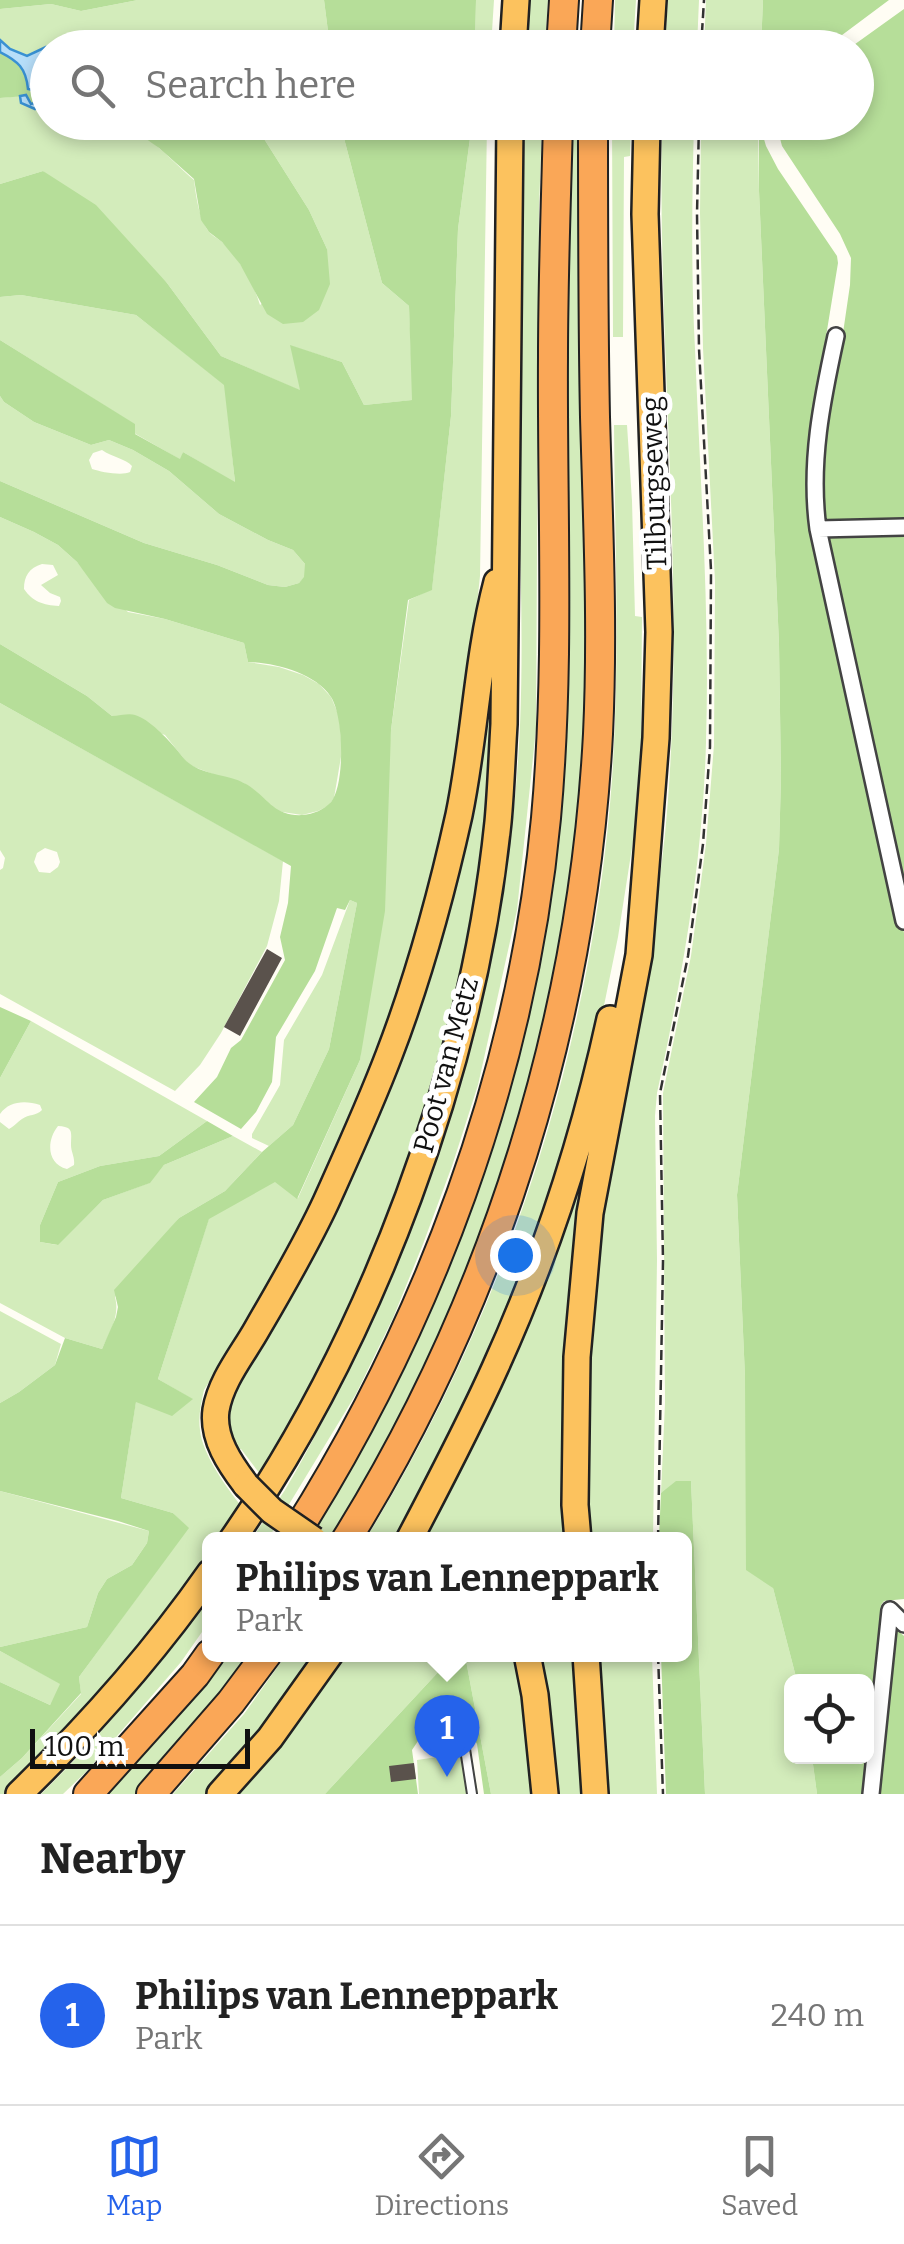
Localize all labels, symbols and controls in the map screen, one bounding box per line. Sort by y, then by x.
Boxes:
search box [30,30,874,140]
icon: search [65,58,120,113]
text: Search here [145,62,356,108]
street label: Tilburgseweg [634,396,674,570]
street label: Poot van Metz [407,974,485,1156]
your location [490,1230,541,1281]
popup [202,1532,692,1662]
text: Philips van Lenneppark [235,1555,659,1601]
text: Park [235,1601,303,1639]
map controls [784,1674,874,1764]
button: locate [784,1674,874,1764]
pin: 1 [414,1694,480,1777]
scale bar [30,1724,250,1768]
text: 100 m [45,1730,125,1763]
text: Nearby [40,1834,185,1884]
text: Philips van Lenneppark [135,1973,558,2019]
text: 1 [66,1996,79,2034]
text: 240 m [770,1996,864,2034]
text: Park [135,2019,202,2057]
tab: Map [106,2129,162,2222]
tab: Directions [374,2129,509,2222]
tab: Saved [721,2129,798,2222]

